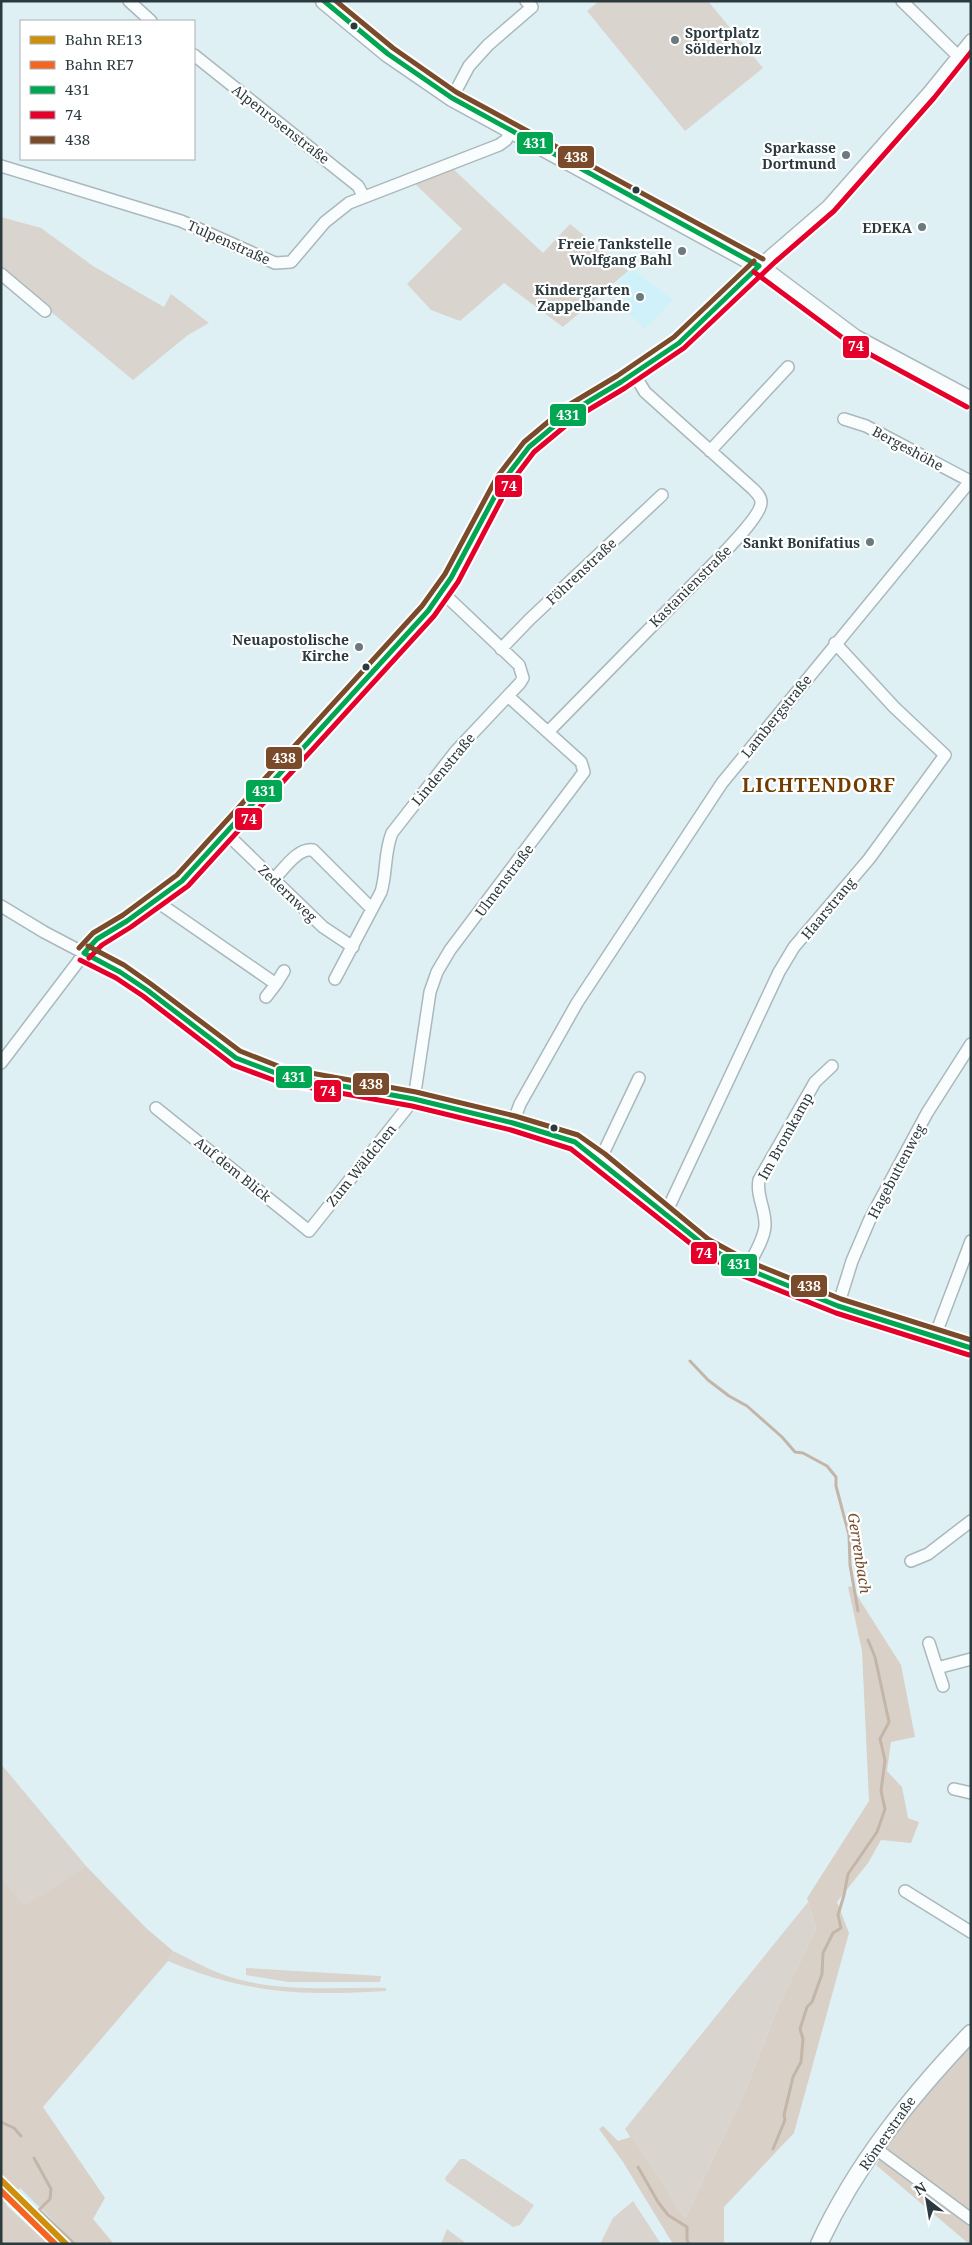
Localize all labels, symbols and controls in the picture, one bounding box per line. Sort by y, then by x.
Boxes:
legend [20,20,195,160]
unlabelled marker [349,21,359,31]
place label: Sportplatz Sölderholz [685,23,761,58]
text: Bahn RE13 [65,29,142,49]
marker: Sportplatz Sölderholz [669,34,681,46]
text: Bahn RE7 [65,54,134,74]
text: 431 [65,79,90,99]
street label: Alpenrosenstraße [228,80,334,168]
text: 74 [65,104,82,124]
text: 438 [65,129,90,149]
line badge: 431 [516,131,554,155]
text: 431 [523,133,547,152]
place label: Sparkasse Dortmund [762,138,836,173]
line badge: 438 [557,145,595,169]
text: 438 [564,147,588,166]
marker: Sparkasse Dortmund [840,149,852,161]
unlabelled marker [631,185,641,195]
street label: Tulpenstraße [185,215,273,269]
place label: EDEKA [862,218,912,237]
marker: EDEKA [916,221,928,233]
place label: Freie Tankstelle Wolfgang Bahl [558,234,672,269]
marker: Freie Tankstelle Wolfgang Bahl [676,245,688,257]
place label: Kindergarten Zappelbande [534,280,630,315]
marker: Kindergarten Zappelbande [634,291,646,303]
line badge: 74 [842,335,870,359]
text: 74 [848,336,864,355]
line badge: 431 [549,403,587,427]
text: 431 [556,405,580,424]
street label: Bergeshöhe [869,421,947,475]
line badge: 74 [494,474,523,498]
text: 74 [501,476,517,495]
street label: Föhrenstraße [542,533,620,609]
place label: Sankt Bonifatius [743,533,860,552]
marker: Sankt Bonifatius [864,536,876,548]
street label: Kastanienstraße [645,541,735,631]
place label: Neuapostolische Kirche [232,630,349,665]
marker: Neuapostolische Kirche [353,641,365,653]
unlabelled marker [361,662,371,672]
street label: Lambergstraße [737,670,815,762]
street label: Lindenstraße [407,729,479,809]
line badge: 438 [265,746,303,770]
text: 438 [272,748,296,767]
district label: LICHTENDORF [742,772,896,798]
line badge: 431 [245,779,283,803]
text: 431 [252,781,276,800]
line badge: 74 [234,807,263,831]
text: 74 [241,809,257,828]
street label: Ulmenstraße [470,840,538,920]
street label: Zedernweg [255,860,322,926]
street label: Haarstrang [796,873,860,943]
line badge: 431 [275,1065,313,1089]
text: 431 [282,1067,306,1086]
line badge: 438 [352,1072,390,1096]
text: 438 [359,1074,383,1093]
line badge: 74 [313,1079,342,1103]
text: 74 [320,1081,336,1100]
street label: Im Bromkamp [753,1089,817,1183]
street label: Zum Wäldchen [322,1120,400,1210]
street label: Hagebuttenweg [863,1120,929,1222]
unlabelled marker [549,1123,559,1133]
street label: Auf dem Blick [191,1132,276,1206]
line badge: 74 [690,1241,718,1265]
text: 74 [696,1243,712,1262]
line badge: 431 [720,1253,758,1277]
text: 431 [727,1254,751,1273]
line badge: 438 [790,1274,828,1298]
text: 438 [797,1276,821,1295]
water label: Gerrenbach [844,1511,876,1595]
street label: Römerstraße [854,2092,920,2174]
north arrow [902,2175,952,2225]
text: N [910,2177,930,2199]

